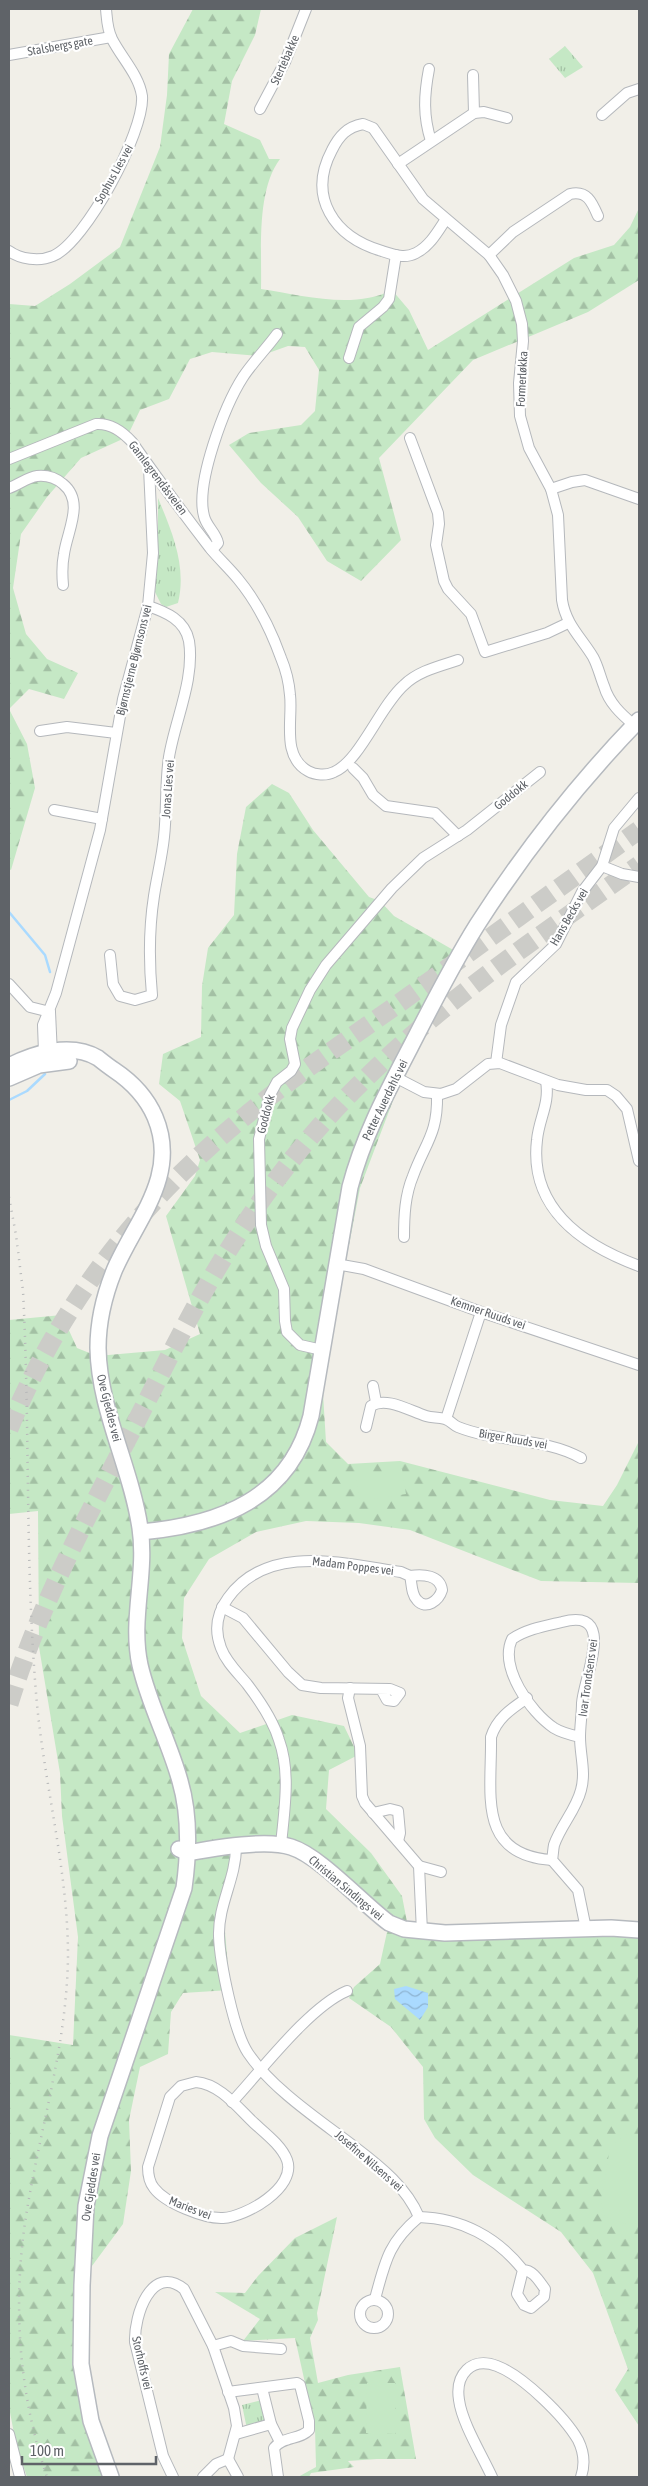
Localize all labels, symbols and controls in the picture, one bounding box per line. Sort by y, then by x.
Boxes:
street label: Stalsbergs gate [26,33,94,59]
street label: Stertebakke [268,33,302,87]
street label: Sophus Lies vei [92,142,136,206]
street label: Formerløkka [514,351,530,407]
street label: Gamlegrendåsveien [126,438,190,518]
street label: Bjørnstjerne Bjørnsons vei [113,603,155,717]
street label: Jonas Lies vei [159,759,177,819]
street label: Goddokk [491,777,531,813]
street label: Hans Becks vei [547,886,591,948]
street label: Petter Auerdahls vei [359,1057,411,1143]
street label: Goddokk [254,1092,278,1135]
street label: Kemner Ruuds vei [449,1294,527,1332]
street label: Ove Gjeddes vei [94,1373,124,1443]
street label: Birger Ruuds vei [478,1426,548,1452]
street label: Madam Poppes vei [311,1554,395,1578]
street label: Ivar Trondsens vei [576,1638,600,1718]
street label: Christian Sindings vei [306,1853,386,1923]
street label: Josefine Nilsens vei [332,2128,406,2194]
street label: Ove Gjeddes vei [79,2152,103,2222]
street label: Maries vei [167,2194,213,2222]
street label: Storhoffs vei [129,2335,155,2391]
scale bar [22,2434,156,2466]
text: 100 m [30,2442,64,2459]

